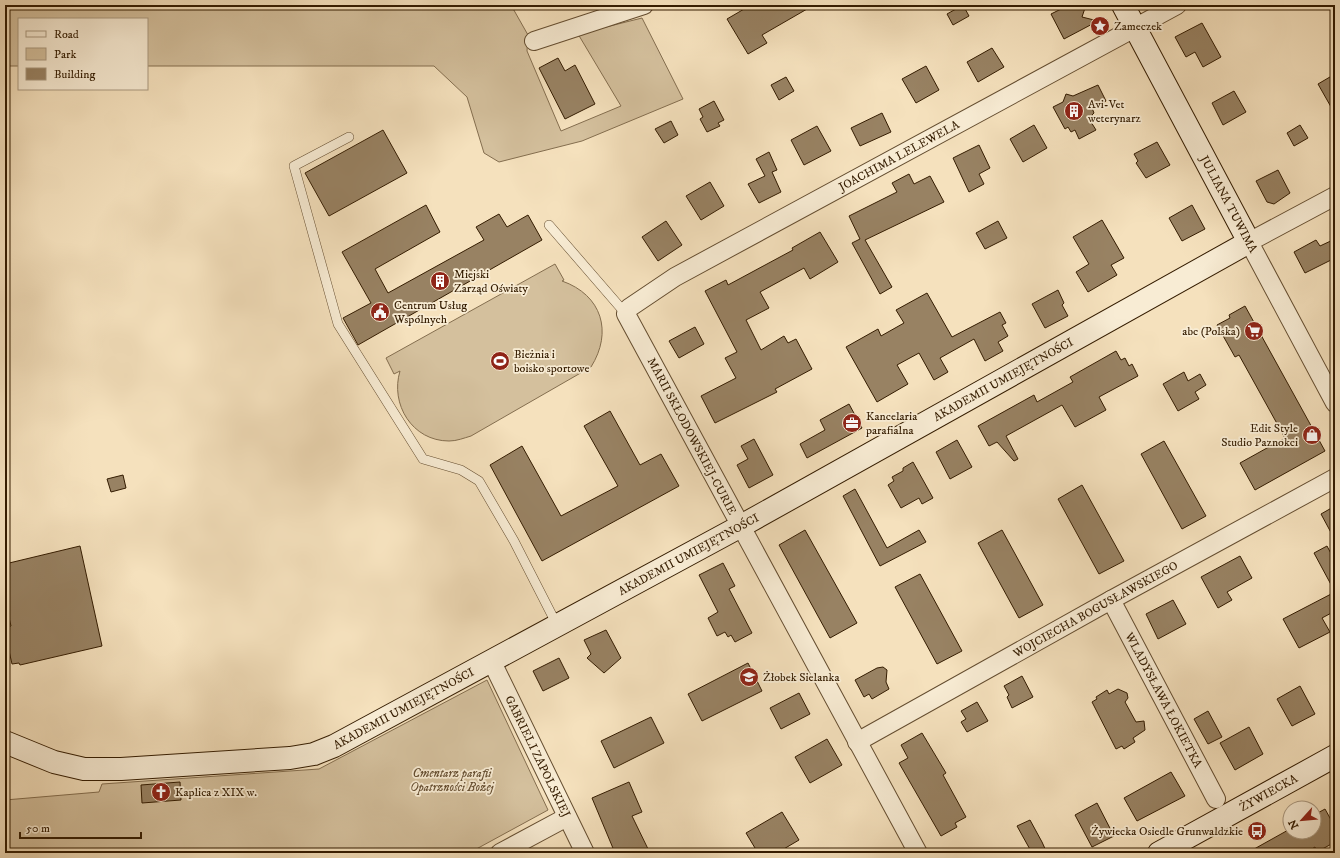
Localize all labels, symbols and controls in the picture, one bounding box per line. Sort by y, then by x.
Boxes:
place icon: Zameczek [1089,15,1111,37]
legend [18,18,148,90]
place label: Zameczek [1114,19,1162,34]
text: Road [54,27,79,42]
text: Park [54,47,76,62]
text: Building [54,67,95,82]
place label: Avi-Vet weterynarz [1087,97,1141,126]
building icon: Avi-Vet weterynarz [1063,100,1085,122]
street label: JOACHIMA LELEWELA [835,117,963,195]
street label: JULIANA TUWIMA [1196,152,1261,256]
place label: Miejski Zarząd Oświaty [454,267,528,296]
building icon: Miejski Zarząd Oświaty [429,270,451,292]
place label: Centrum Usług Wspólnych [393,298,467,327]
public building icon: Centrum Usług Wspólnych [369,301,391,323]
supermarket icon: abc (Polska) [1243,320,1265,342]
place label: abc (Polska) [1182,324,1240,339]
street label: AKADEMII UMIEJĘTNOŚCI [931,335,1076,425]
place label: Bieżnia i boisko sportowe [514,347,589,376]
sports icon: Bieżnia i boisko sportowe [489,350,511,372]
street label: MARII SKŁODOWSKIEJ-CURIE [644,355,740,518]
place label: Kancelaria parafialna [865,409,918,438]
office icon: Kancelaria parafialna [841,412,863,434]
place label: Edit Style Studio Paznokci [1221,421,1298,450]
shop icon: Edit Style Studio Paznokci [1301,424,1323,446]
street label: AKADEMII UMIEJĘTNOŚCI [616,510,762,599]
street label: WOJCIECHA BOGUSŁAWSKIEGO [1010,558,1181,662]
street label: WLADYSŁAWA ŁOKIETKA [1121,629,1205,771]
street label: AKADEMII UMIEJĘTNOŚCI [331,665,477,753]
school or university icon: Żłobek Sielanka [738,666,760,688]
place label: Żłobek Sielanka [763,670,840,685]
street label: GABRIELI ZAPOLSKIEJ [501,693,573,820]
park label: Cmentarz parafii Opatrzności Bożej [410,766,495,795]
street label: ŻYWIECKA [1237,771,1301,815]
church icon: Kaplica z XIX w. [150,781,172,803]
place label: Kaplica z XIX w. [175,785,257,800]
north arrow [1282,800,1322,840]
scale bar [20,814,141,840]
text: N [1286,817,1302,831]
bus stop icon: Żywiecka Osiedle Grunwaldzkie [1246,820,1268,842]
text: 50 m [26,821,50,836]
place label: Żywiecka Osiedle Grunwaldzkie [1091,824,1243,839]

